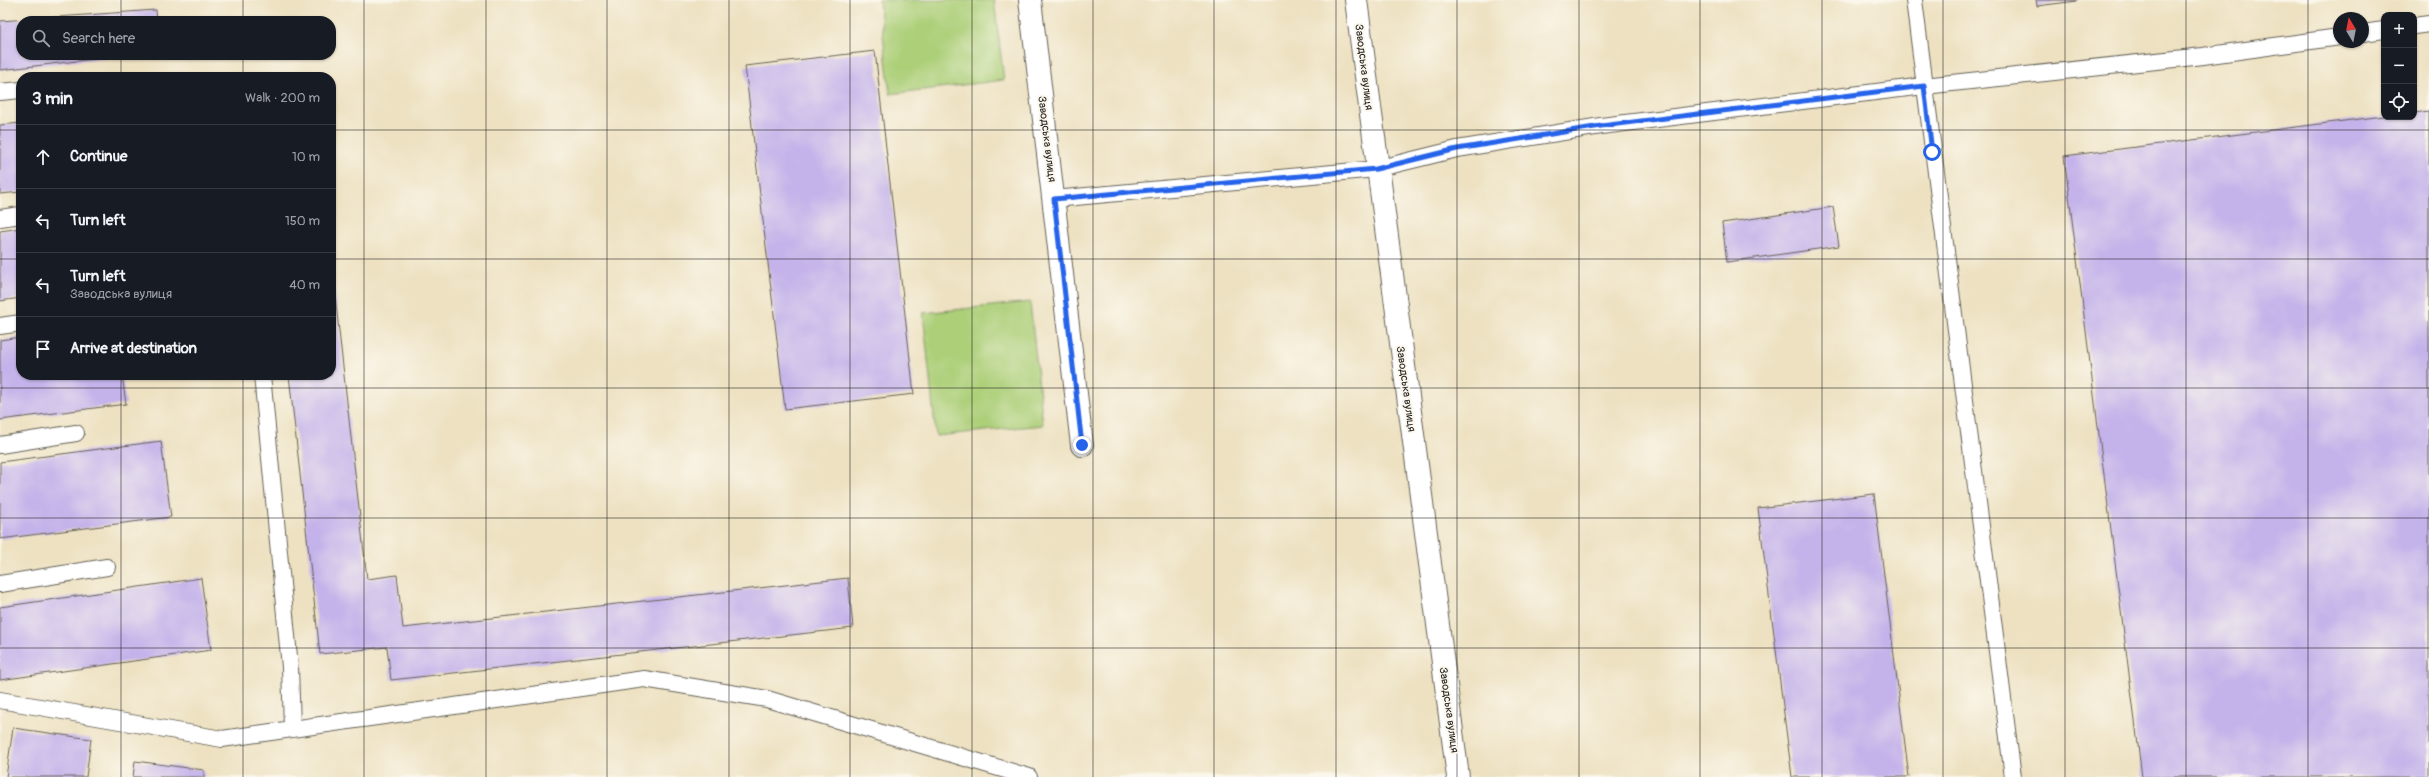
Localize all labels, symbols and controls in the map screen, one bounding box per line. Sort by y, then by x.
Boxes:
north arrow [2333,12,2369,48]
map controls [2381,12,2417,120]
button: + [2381,12,2417,48]
search box [16,16,336,60]
street label: Заводська вулиця [1352,23,1376,111]
icon: search [30,27,52,49]
text: Search here [62,29,135,48]
button: − [2381,48,2417,84]
button: locate [2381,84,2417,120]
text: 3 min [32,88,73,109]
text: Walk · 200 m [245,90,320,106]
street label: Заводська вулиця [1035,95,1059,183]
route start [1923,143,1941,161]
icon: ahead [32,146,54,168]
text: Continue [70,147,128,166]
text: 10 m [292,149,320,165]
icon: left [32,210,54,232]
text: Turn left [70,211,126,230]
text: 150 m [285,213,320,229]
text: Turn left [70,267,126,286]
icon: left [32,274,54,296]
text: 40 m [289,277,320,293]
text: Заводська вулиця [70,286,172,302]
icon: arrive [32,338,54,360]
text: Arrive at destination [70,339,197,358]
street label: Заводська вулиця [1394,345,1418,433]
route end [1073,436,1091,454]
street label: Заводська вулиця [1437,666,1461,754]

